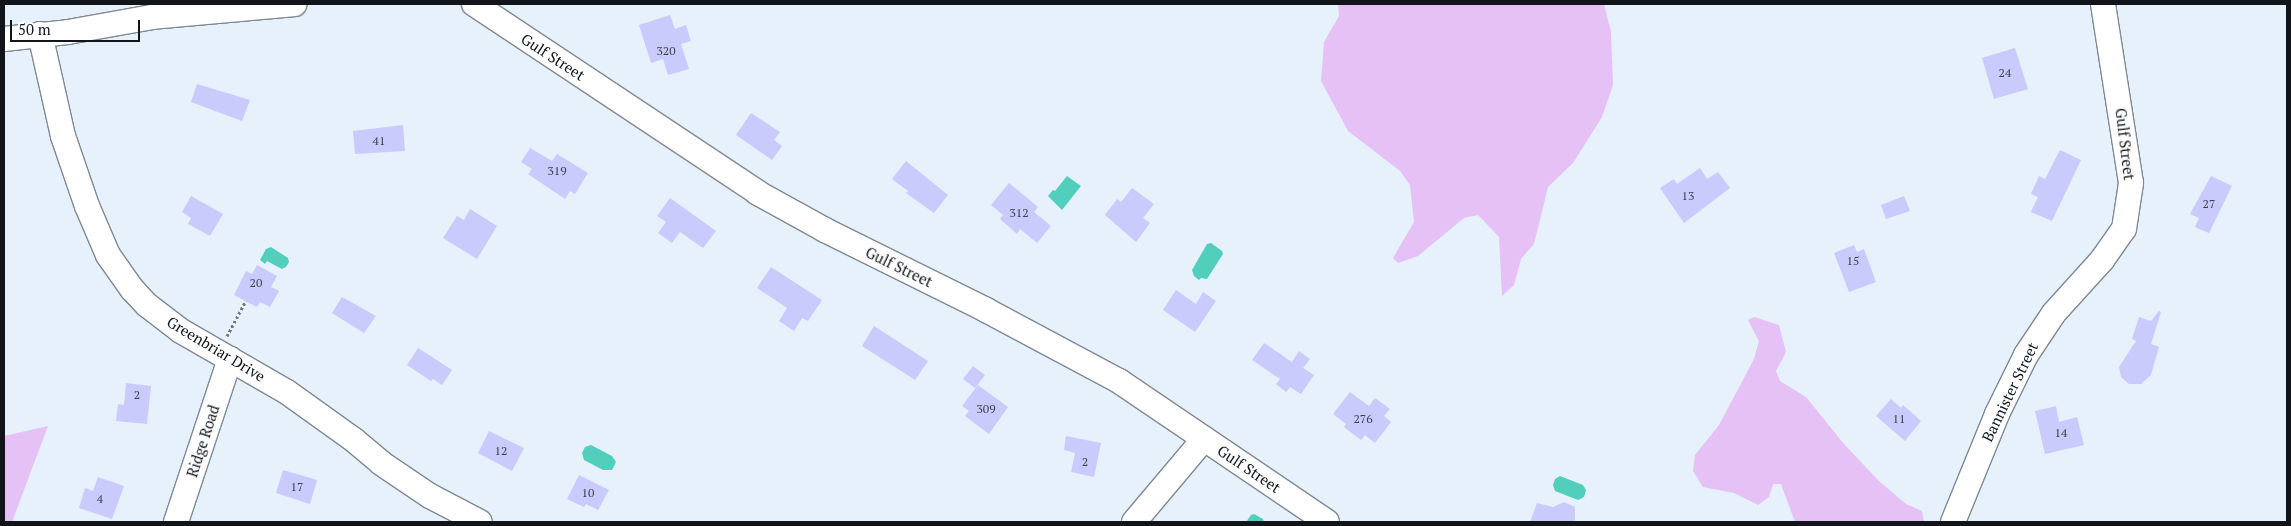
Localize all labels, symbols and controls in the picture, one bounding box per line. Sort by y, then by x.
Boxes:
scale bar [12,10,142,42]
text: 50 m [18,19,51,39]
street label: Gulf Street [518,30,588,84]
house number: 320 [656,44,676,58]
house number: 24 [1999,66,2011,80]
street label: Gulf Street [2112,107,2138,181]
house number: 41 [373,134,385,148]
house number: 319 [547,164,567,178]
house number: 13 [1682,189,1694,203]
house number: 27 [2203,197,2215,211]
house number: 312 [1009,206,1029,220]
street label: Gulf Street [863,243,935,291]
house number: 15 [1847,254,1859,268]
house number: 20 [250,276,262,290]
street label: Greenbriar Drive [164,313,268,385]
street label: Bannister Street [1978,339,2042,445]
house number: 2 [134,388,140,402]
house number: 309 [976,402,996,416]
street label: Ridge Road [183,403,223,479]
house number: 276 [1353,412,1373,426]
house number: 11 [1893,412,1905,426]
house number: 14 [2055,426,2067,440]
street label: Gulf Street [1214,441,1284,497]
house number: 12 [495,444,507,458]
house number: 2 [1082,455,1088,469]
house number: 17 [291,480,303,494]
house number: 10 [582,486,594,500]
house number: 4 [97,492,103,506]

